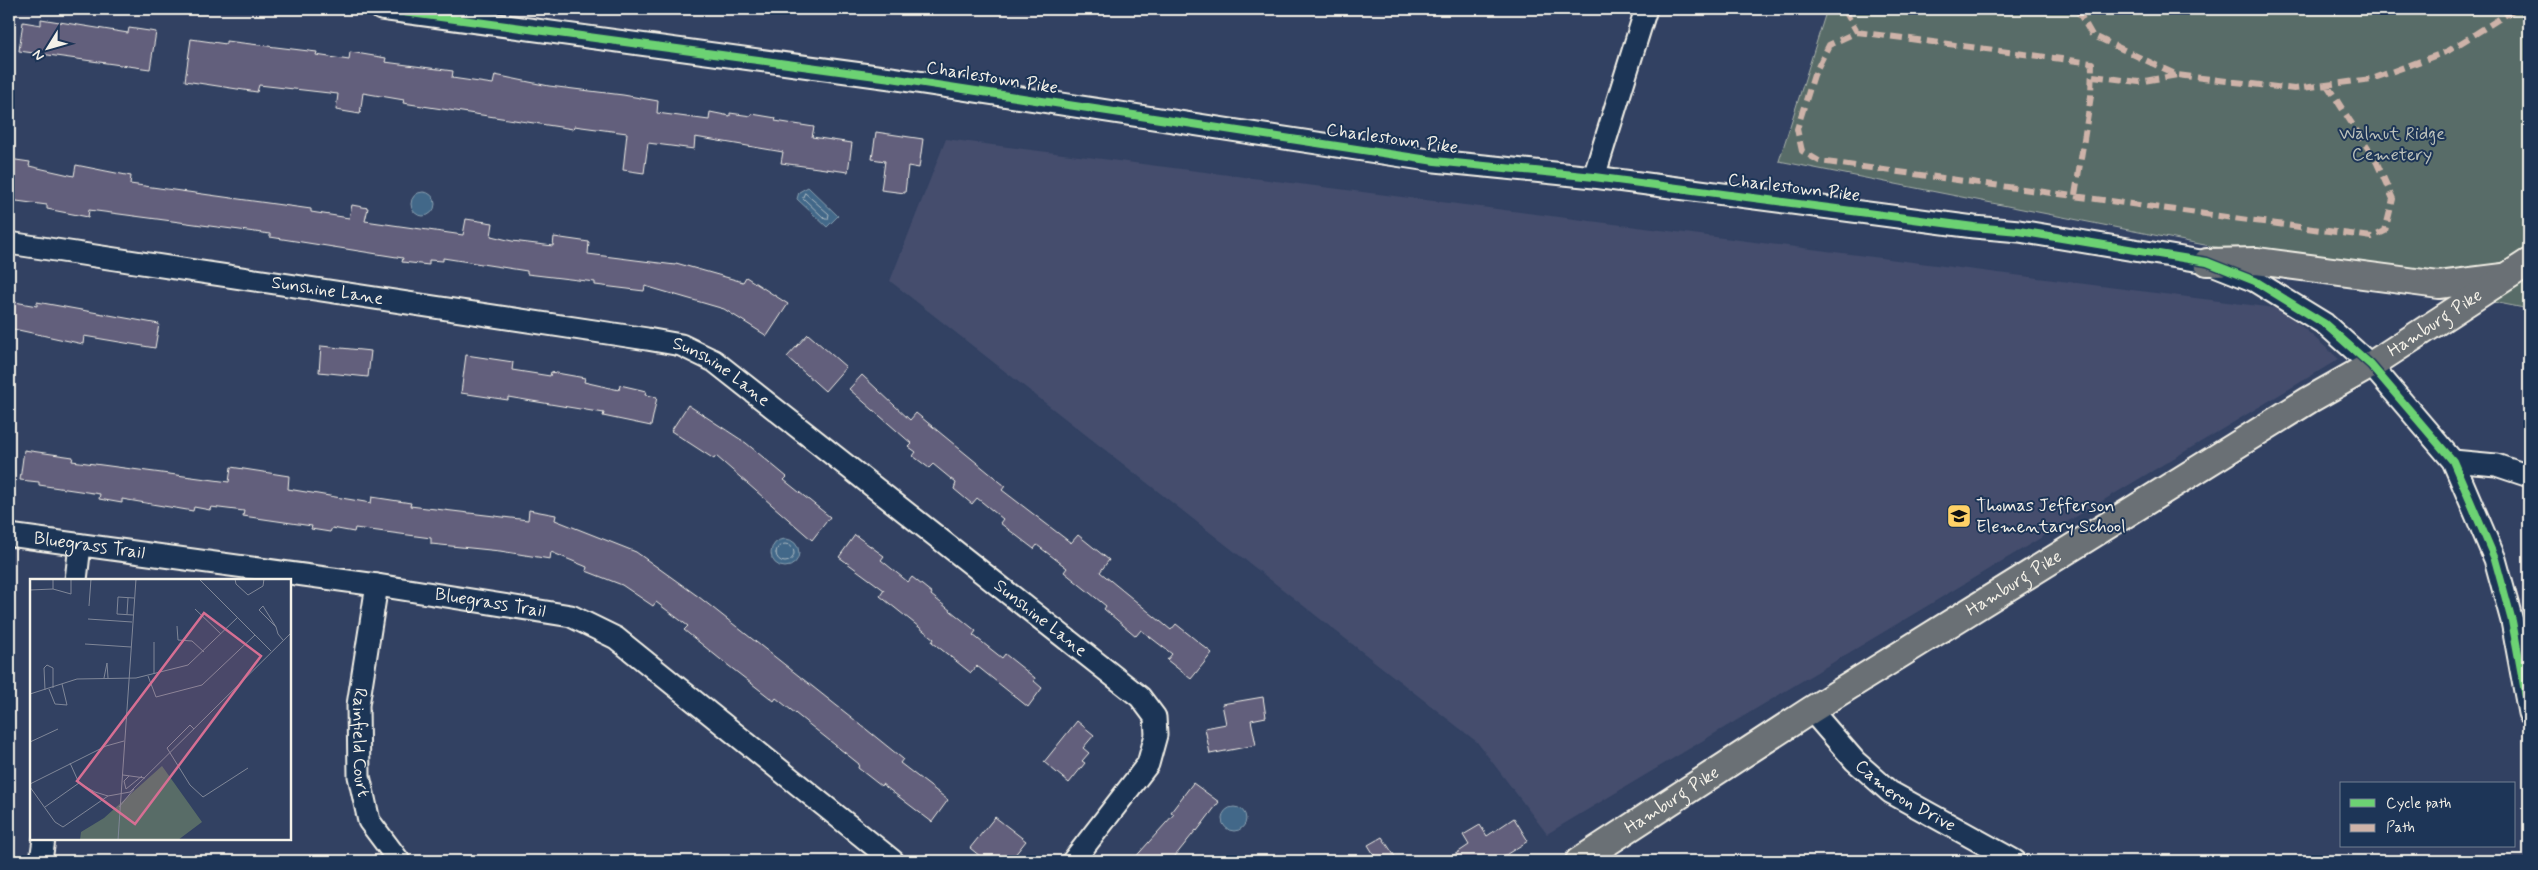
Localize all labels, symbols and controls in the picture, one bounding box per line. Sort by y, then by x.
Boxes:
north arrow [22,22,72,72]
text: N [28,46,48,64]
street label: Charlestown Pike [924,56,1060,100]
street label: Charlestown Pike [1324,118,1460,160]
park label: Walnut Ridge Cemetery [2339,122,2445,167]
street label: Charlestown Pike [1727,168,1861,208]
street label: Sunshine Lane [270,271,385,311]
street label: Hamburg Pike [2383,284,2487,363]
street label: Sunshine Lane [671,332,775,413]
place label: Thomas Jefferson Elementary School [1976,494,2126,539]
school or university icon: Thomas Jefferson Elementary School [1946,503,1972,529]
street label: Bluegrass Trail [32,526,146,565]
street label: Hamburg Pike [1962,545,2067,623]
street label: Sunshine Lane [989,574,1092,663]
inset map [30,579,291,840]
street label: Bluegrass Trail [433,582,547,624]
street label: Rainfield Court [346,686,375,800]
street label: Cameron Drive [1849,754,1960,838]
street label: Hamburg Pike [1620,761,1724,840]
legend [2340,782,2516,848]
text: Cycle path [2386,794,2451,814]
text: Path [2386,818,2415,838]

